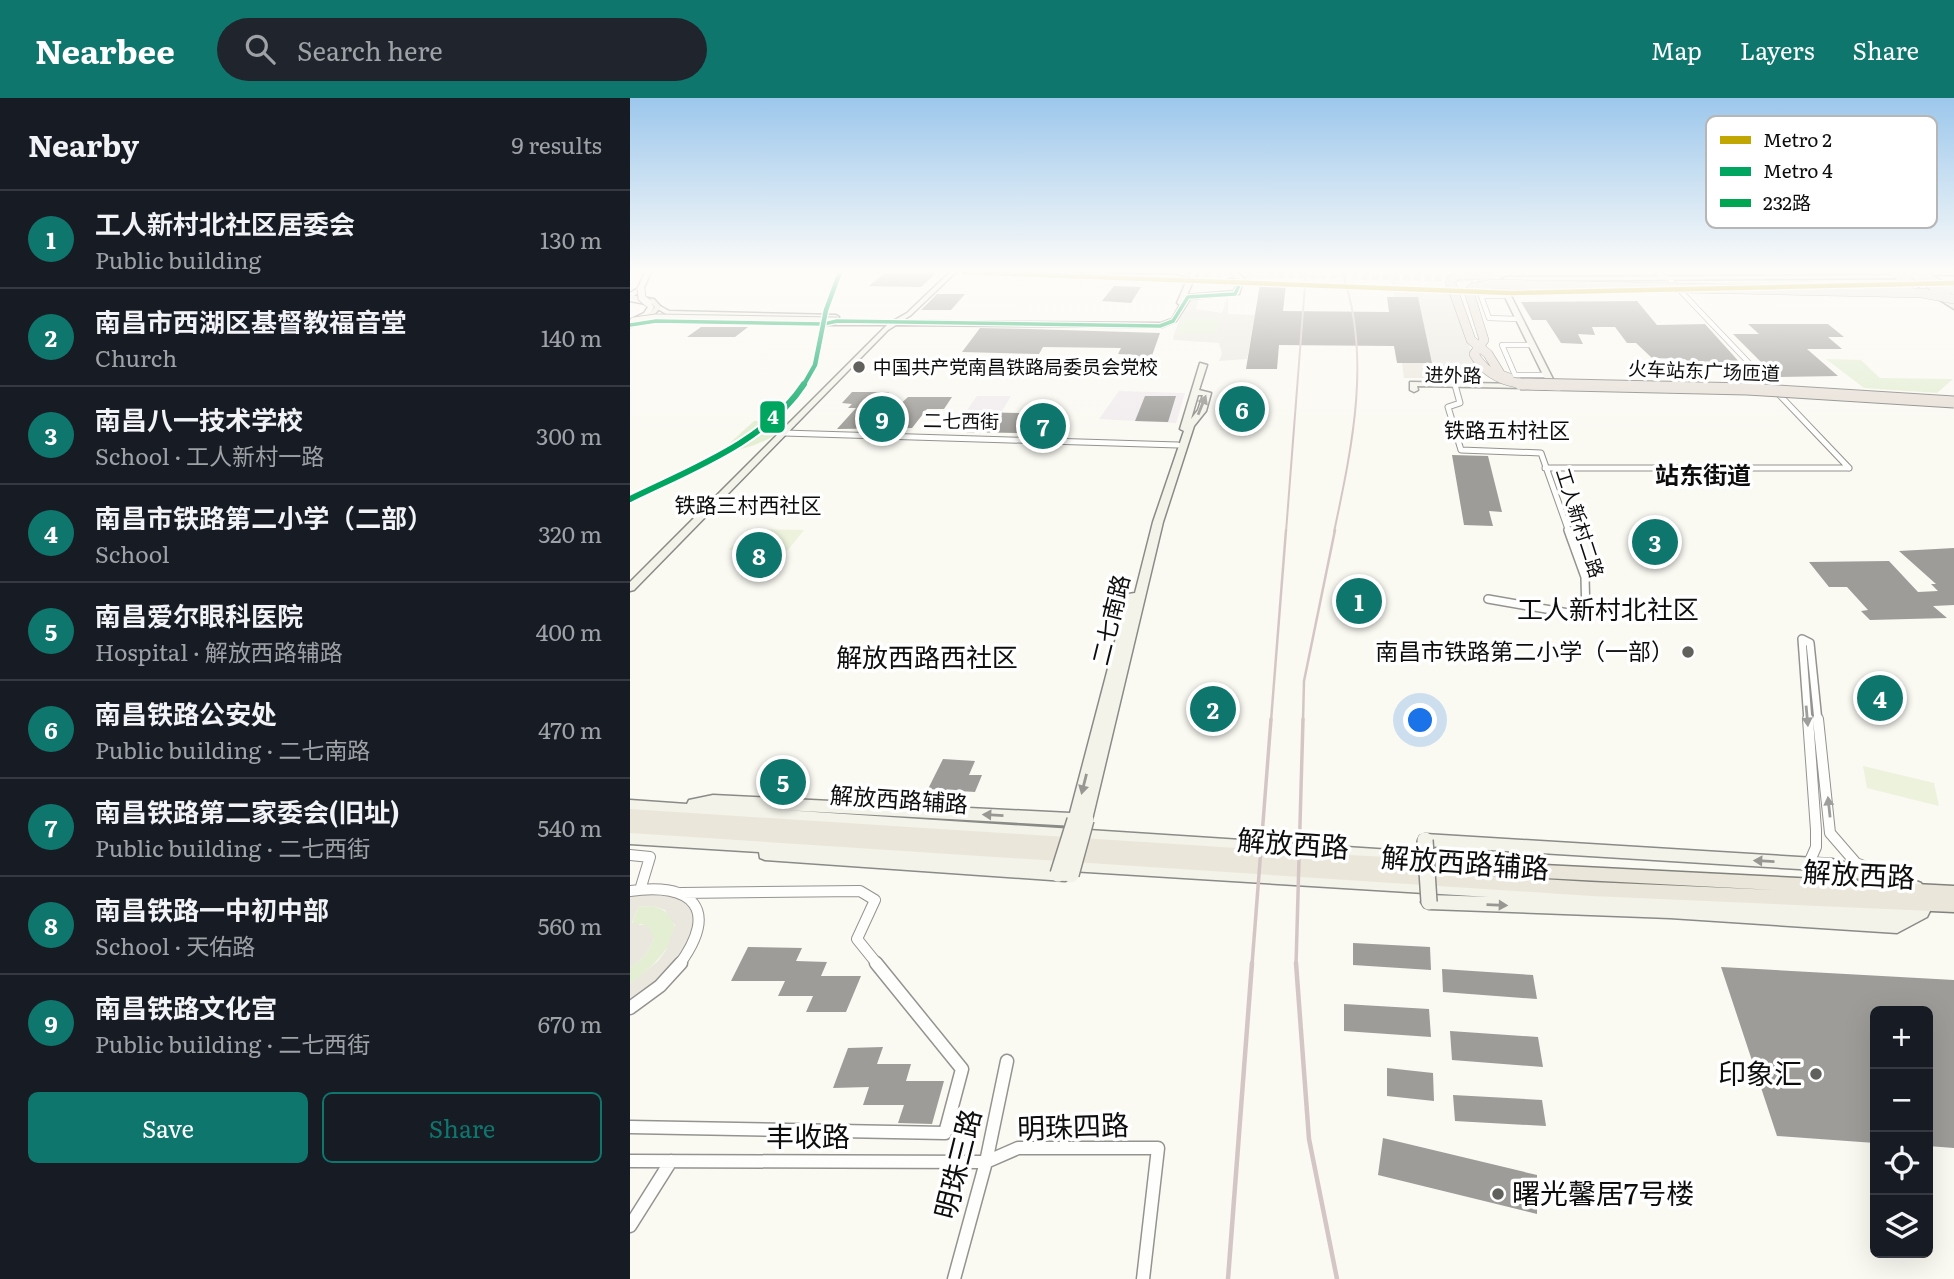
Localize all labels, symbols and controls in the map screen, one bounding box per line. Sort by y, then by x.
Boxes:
search box [217,18,707,81]
text: Nearbee [35,25,175,74]
icon: search [241,30,279,68]
text: Search here [297,30,443,69]
text: Map [1651,32,1702,67]
text: Layers [1740,32,1814,67]
text: Share [1852,32,1919,67]
legend [1706,116,1937,228]
text: Nearby [28,122,139,166]
text: Metro 2 [1763,125,1832,153]
text: 9 results [512,127,602,161]
text: Metro 4 [1763,156,1833,184]
text: 232路 [1763,188,1811,216]
text: 工人新村北社区居委会 [95,203,355,242]
text: 1 [46,222,56,256]
text: 130 m [540,222,602,256]
text: Public building [95,242,261,276]
text: 南昌市西湖区基督教福音堂 [95,301,407,340]
text: 2 [45,320,57,354]
text: 140 m [541,320,602,354]
text: Church [95,340,177,374]
place label: 中国共产党南昌铁路局委员会党校 [873,352,1158,380]
street label: 火车站东广场匝道 [1628,353,1780,387]
marker: 中国共产党南昌铁路局委员会党校 [851,359,867,375]
street label: 进外路 [1424,360,1482,388]
pin: 6 [1219,383,1265,435]
pin: 9 [859,393,905,445]
one-way arrow [1197,394,1208,415]
text: 南昌八一技术学校 [95,399,303,438]
line badge: 4 [759,400,786,434]
pin: 7 [1020,400,1066,452]
text: 4 [767,402,779,430]
street label: 二七西街 [923,405,999,435]
district label: 铁路五村社区 [1444,413,1570,444]
text: 3 [45,418,57,452]
text: 300 m [536,418,602,452]
text: School · 工人新村一路 [95,438,324,472]
district label: 站东街道 [1655,456,1751,491]
street label: 工人新村二路 [1550,464,1612,581]
district label: 铁路三村西社区 [675,488,822,519]
text: 南昌市铁路第二小学（二部） [95,497,433,536]
text: 4 [44,516,58,550]
text: 320 m [538,516,602,550]
pin: 3 [1632,516,1678,568]
pin: 8 [736,529,782,581]
text: School [95,536,169,570]
street label: 二七南路 [1081,571,1137,668]
pin: 1 [1336,575,1382,627]
district label: 工人新村北社区 [1517,588,1699,627]
text: 南昌爱尔眼科医院 [95,595,303,634]
text: 5 [45,614,57,648]
text: 400 m [536,614,602,648]
place label: 南昌市铁路第二小学（一部） [1375,633,1674,667]
text: Hospital · 解放西路辅路 [95,634,343,668]
district label: 解放西路西社区 [836,636,1018,675]
marker: 南昌市铁路第二小学（一部） [1680,644,1696,660]
pin: 4 [1857,672,1903,724]
pin: 2 [1190,683,1236,735]
text: 南昌铁路公安处 [95,693,277,732]
your location [1403,703,1437,737]
one-way arrow [1802,705,1813,727]
text: 6 [44,712,58,746]
text: 470 m [538,712,602,746]
text: Public building · 二七南路 [95,732,370,766]
pin: 5 [760,756,806,808]
one-way arrow [1078,773,1089,795]
street label: 解放西路辅路 [829,776,969,820]
text: 南昌铁路第二家委会(旧址) [95,791,400,830]
one-way arrow [1823,796,1834,818]
one-way arrow [982,809,1004,820]
text: 7 [45,810,57,844]
text: 540 m [537,810,602,844]
street label: 解放西路 [1236,817,1350,867]
text: Public building · 二七西街 [95,830,370,864]
street label: 解放西路辅路 [1380,834,1550,888]
street label: 解放西路 [1802,849,1916,897]
one-way arrow [1753,855,1775,866]
text: 南昌铁路一中初中部 [95,889,329,928]
one-way arrow [1486,900,1508,911]
text: 8 [44,908,58,942]
text: 560 m [538,908,602,942]
text: School · 天佑路 [95,928,255,962]
text: 南昌铁路文化宫 [95,987,277,1026]
text: 9 [44,1006,58,1040]
text: 670 m [538,1006,602,1040]
map controls [1870,1006,1933,1258]
button: + [1870,1006,1933,1069]
text: Public building · 二七西街 [95,1026,370,1060]
place label: 印象汇 [1718,1051,1802,1093]
marker: 印象汇 [1808,1066,1824,1082]
button: − [1870,1069,1933,1132]
button: Save [28,1092,308,1163]
button: Share [322,1092,602,1163]
street label: 明珠四路 [1016,1102,1130,1148]
street label: 明珠三路 [922,1104,990,1223]
street label: 丰收路 [766,1114,850,1156]
button: locate [1870,1132,1933,1195]
place label: 曙光馨居7号楼 [1512,1171,1694,1213]
marker: 曙光馨居7号楼 [1490,1186,1506,1202]
button: layers [1870,1195,1933,1258]

